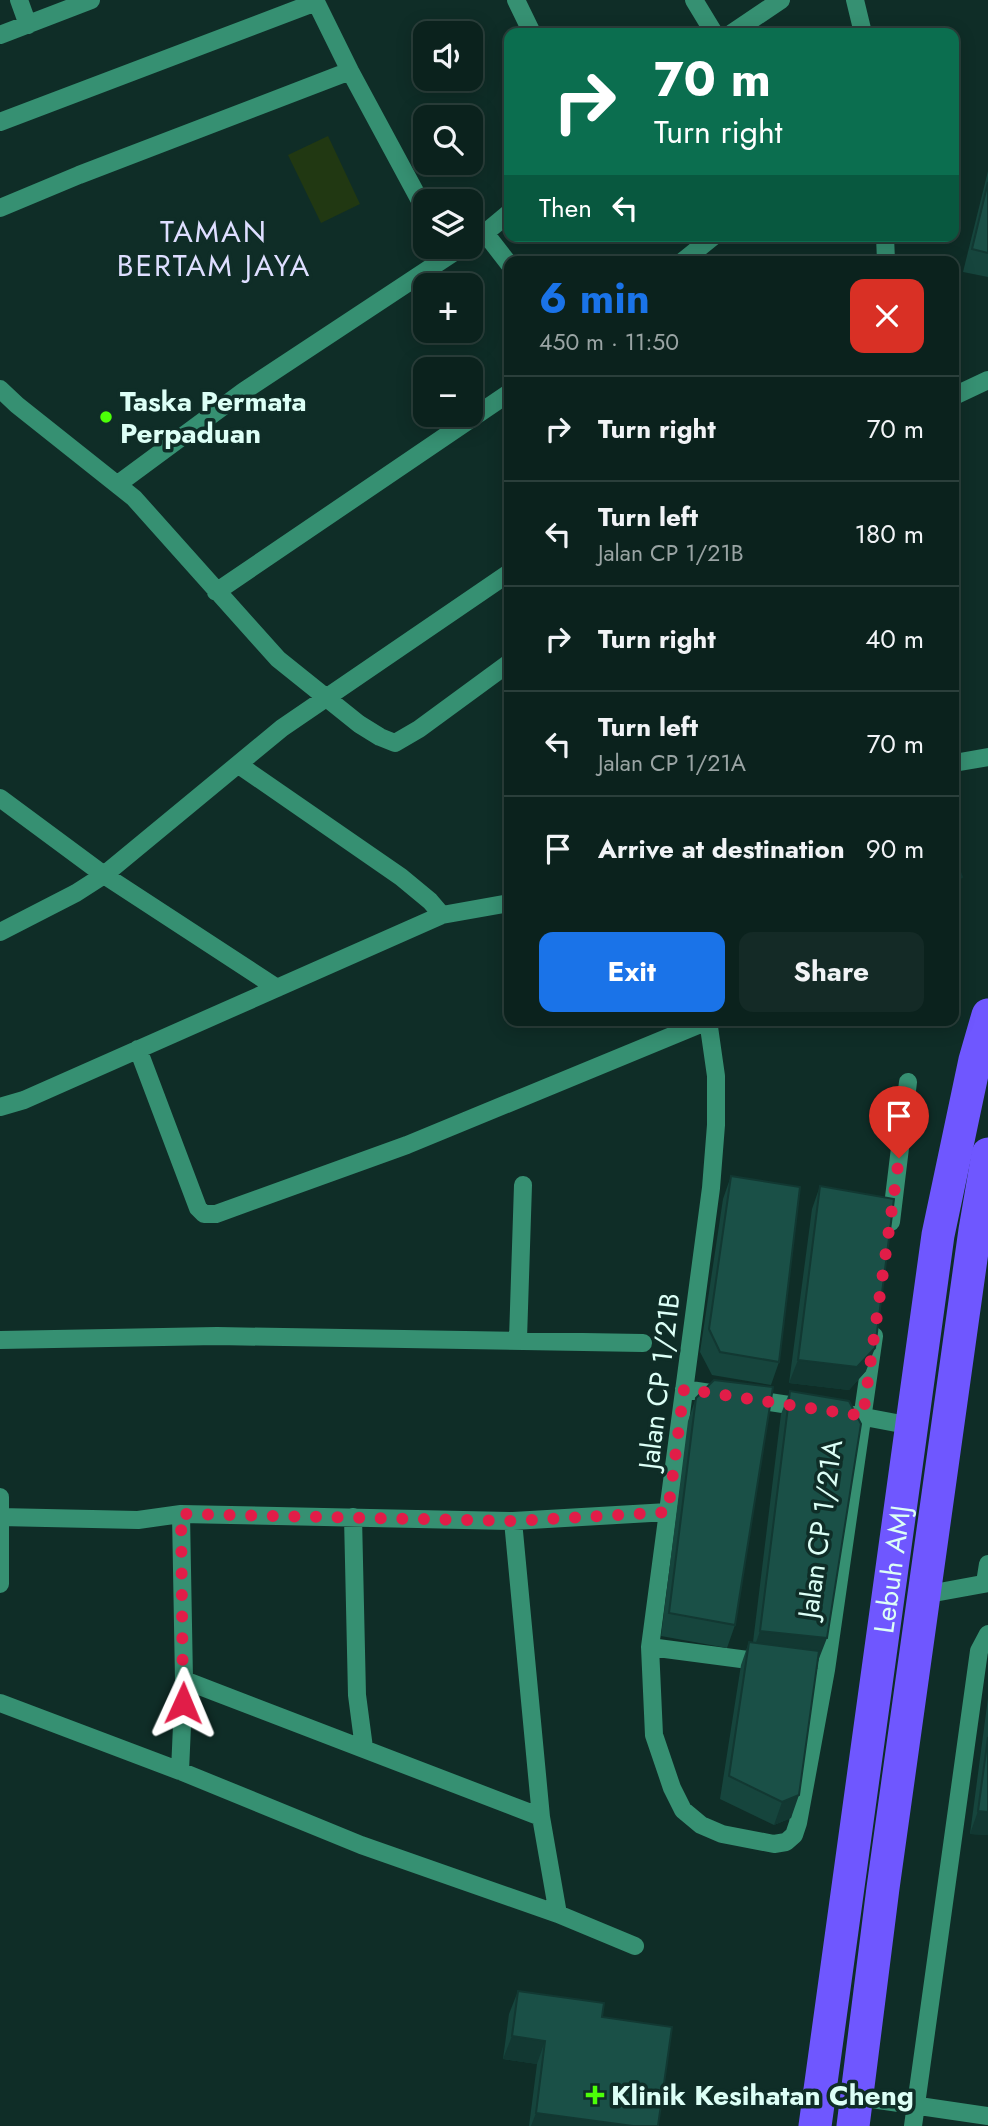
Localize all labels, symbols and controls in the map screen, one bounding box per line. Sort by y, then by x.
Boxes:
map controls [413,21,483,427]
button: sound [413,21,483,91]
text: 70 m [654,44,771,114]
icon: right [539,56,630,147]
button: search [413,105,483,175]
text: Turn right [654,109,783,155]
button: layers [413,189,483,259]
text: Then [539,189,592,227]
icon: left [606,189,644,227]
district label: TAMAN BERTAM JAYA [117,210,311,287]
text: 6 min [539,268,650,329]
button: + [413,273,483,343]
button: close [850,279,924,353]
text: 450 m · 11:50 [539,325,679,359]
button: − [413,357,483,427]
place label: Taska Permata Perpaduan [120,381,307,454]
marker: Taska Permata Perpaduan [98,409,114,425]
icon: right [539,410,577,448]
text: Turn right [598,410,716,448]
text: 70 m [867,410,924,448]
text: Turn left [598,498,698,536]
icon: left [539,515,577,553]
text: 180 m [854,515,924,553]
text: Jalan CP 1/21B [598,536,744,570]
icon: right [539,620,577,658]
text: Turn right [598,620,716,658]
text: 40 m [865,620,924,658]
text: Turn left [598,708,698,746]
icon: left [539,725,577,763]
text: 70 m [867,725,924,763]
text: Jalan CP 1/21A [598,746,746,780]
icon: arrive [539,830,577,868]
text: Arrive at destination [598,830,845,868]
text: 90 m [866,830,924,868]
button: Exit [539,932,725,1012]
button: Share [739,932,924,1012]
pin [869,1086,929,1158]
icon: arrive [880,1097,918,1135]
street label: Jalan CP 1/21B [628,1291,691,1476]
street label: Jalan CP 1/21A [787,1437,853,1625]
street label: Lebuh AMJ [863,1503,921,1636]
position arrow [146,1666,220,1740]
place label: Klinik Kesihatan Cheng [611,2075,914,2116]
marker: Klinik Kesihatan Cheng [585,2085,605,2105]

